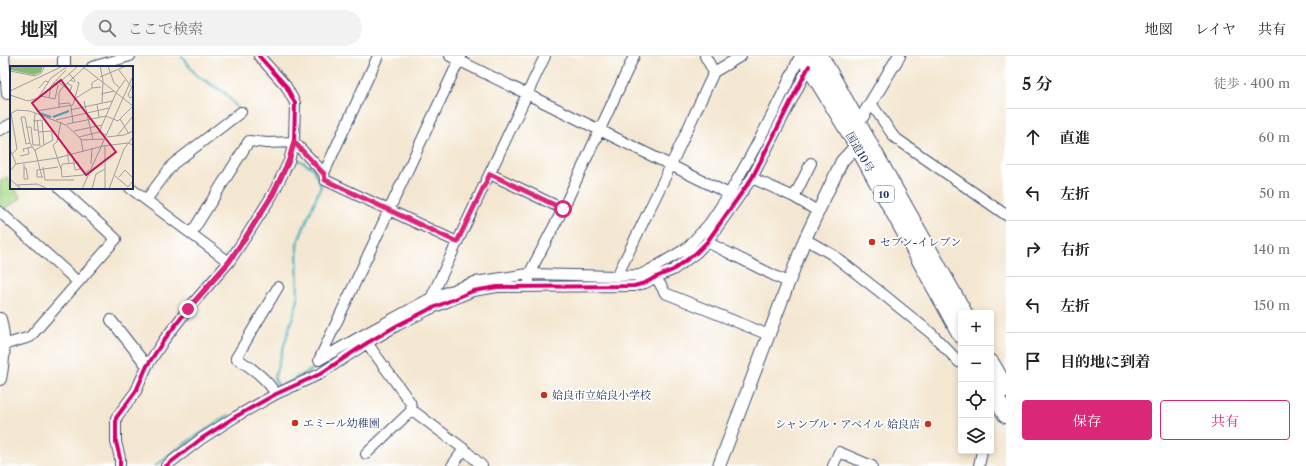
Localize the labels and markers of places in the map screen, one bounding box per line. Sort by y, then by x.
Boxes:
place label: セブン-イレブン [880,235,961,249]
marker: セブン-イレブン [867,237,877,247]
place label: 姶良市立姶良小学校 [552,388,651,402]
marker: 姶良市立姶良小学校 [539,390,549,400]
place label: エミール幼稚園 [303,416,380,430]
place label: シャンブル・アベイル 姶良店 [775,417,920,431]
marker: エミール幼稚園 [290,418,300,428]
marker: シャンブル・アベイル 姶良店 [923,419,933,429]

